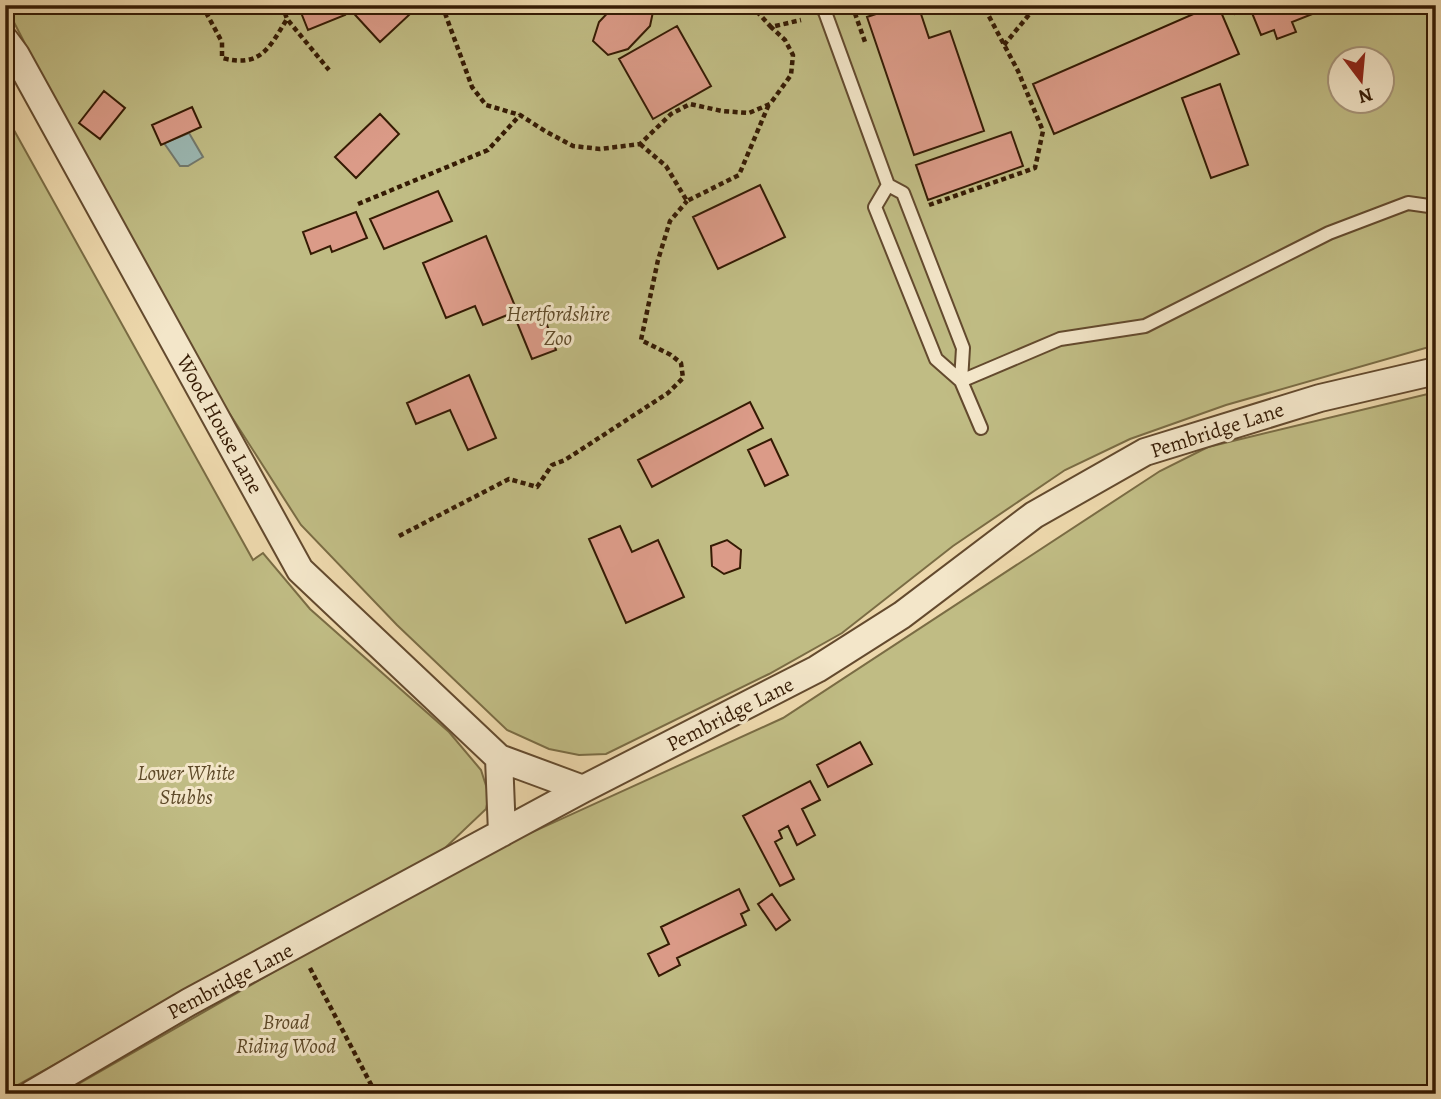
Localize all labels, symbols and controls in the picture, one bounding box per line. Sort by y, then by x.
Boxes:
north arrow [1326,46,1396,116]
text: N [1355,81,1376,110]
park label: Hertfordshire Zoo [506,300,610,352]
street label: Wood House Lane [170,349,270,499]
street label: Pembridge Lane [1147,395,1287,465]
street label: Pembridge Lane [662,670,798,758]
park label: Lower White Stubbs [137,759,235,811]
street label: Pembridge Lane [162,936,298,1026]
park label: Broad Riding Wood [236,1008,336,1060]

